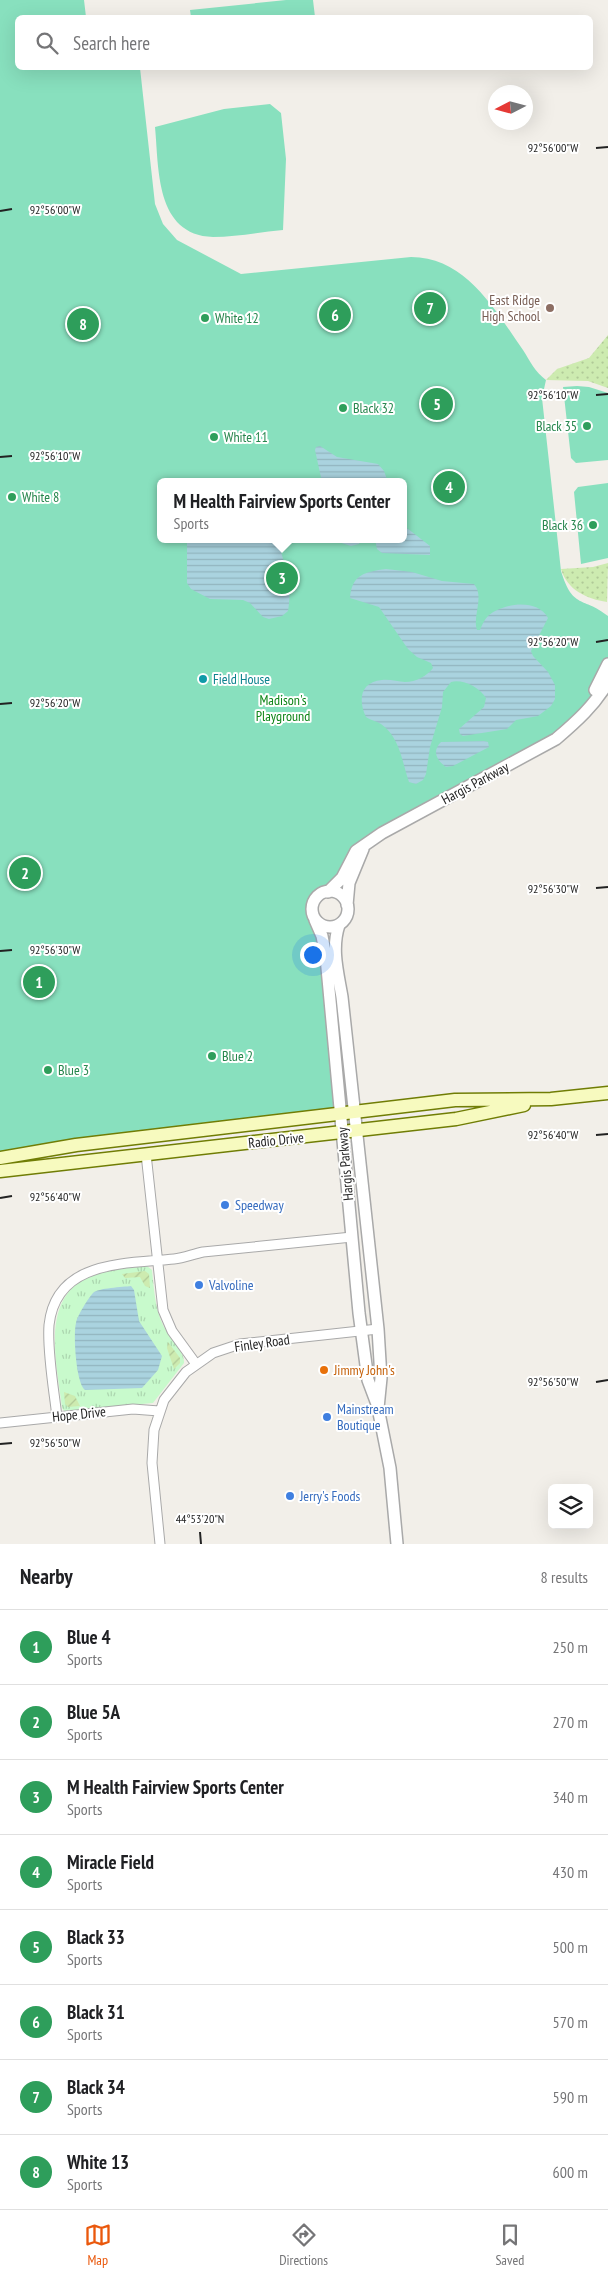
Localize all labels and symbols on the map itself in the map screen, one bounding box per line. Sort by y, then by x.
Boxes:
north arrow [488,85,533,130]
text: 92°56'00"W [528,140,578,155]
text: 92°56'00"W [30,202,80,217]
pin: 7 [414,289,446,327]
place label: East Ridge High School [482,291,541,325]
pin: 6 [319,296,351,334]
marker: East Ridge High School [544,302,556,314]
pin: 8 [67,305,99,343]
place label: White 12 [215,309,259,327]
marker: White 12 [199,312,211,324]
pin: 5 [421,385,453,423]
text: 92°56'10"W [528,387,578,402]
place label: Black 32 [353,399,394,417]
marker: Black 32 [337,402,349,414]
place label: Black 35 [536,417,577,435]
marker: Black 35 [581,420,593,432]
place label: White 11 [224,428,268,446]
marker: White 11 [208,431,220,443]
text: 92°56'10"W [30,448,80,463]
pin: 4 [433,468,465,506]
place label: White 8 [22,488,59,506]
marker: White 8 [6,491,18,503]
place label: Black 36 [542,516,583,534]
marker: Black 36 [587,519,599,531]
pin: 3 [266,559,298,597]
text: 92°56'20"W [528,634,578,649]
place label: Field House [213,670,270,688]
marker: Field House [197,673,209,685]
park label: Madison's Playground [256,691,310,725]
text: 92°56'20"W [30,695,80,710]
street label: Hargis Parkway [438,757,512,808]
pin: 2 [9,854,41,892]
text: 92°56'30"W [528,881,578,896]
text: 92°56'30"W [30,942,80,957]
your location [300,942,326,968]
pin: 1 [23,963,55,1001]
place label: Blue 2 [222,1047,253,1065]
marker: Blue 2 [206,1050,218,1062]
place label: Blue 3 [58,1061,89,1079]
marker: Blue 3 [42,1064,54,1076]
street label: Hargis Parkway [333,1126,357,1201]
text: 92°56'40"W [528,1127,578,1142]
street label: Radio Drive [247,1128,305,1152]
text: 92°56'40"W [30,1189,80,1204]
place label: Speedway [235,1196,284,1214]
marker: Speedway [219,1199,231,1211]
place label: Valvoline [208,1276,254,1294]
marker: Valvoline [193,1279,205,1291]
street label: Finley Road [233,1330,291,1356]
place label: Jimmy John's [333,1361,395,1379]
marker: Jimmy John's [318,1364,330,1376]
text: 92°56'50"W [528,1374,578,1389]
place label: Mainstream Boutique [337,1400,394,1434]
street label: Hope Drive [51,1402,107,1426]
marker: Mainstream Boutique [321,1411,333,1423]
text: 92°56'50"W [30,1435,80,1450]
place label: Jerry's Foods [299,1487,361,1505]
marker: Jerry's Foods [284,1490,296,1502]
text: 44°53'20"N [176,1511,224,1526]

